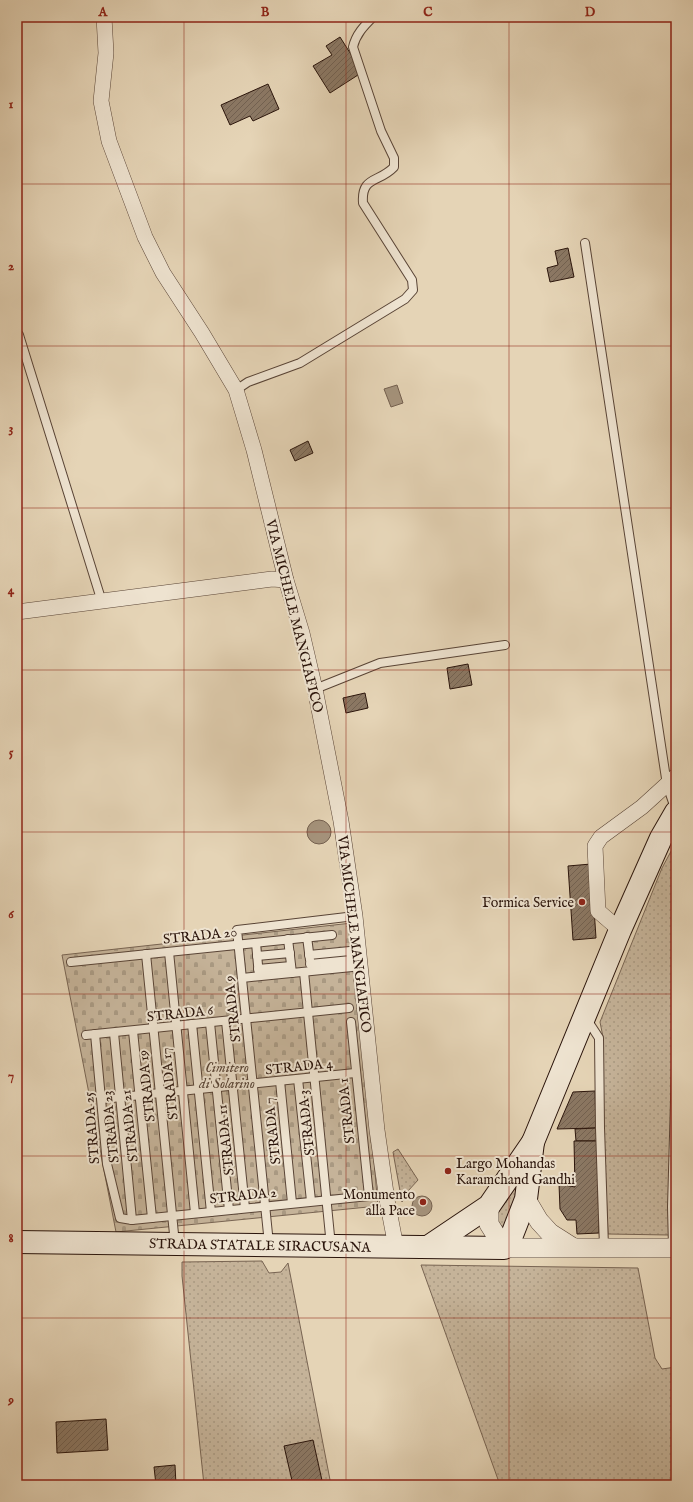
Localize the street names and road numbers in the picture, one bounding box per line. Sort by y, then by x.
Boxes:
street label: VIA MICHELE MANGIAFICO [261,517,327,715]
street label: VIA MICHELE MANGIAFICO [333,833,375,1034]
street label: STRADA 20 [162,923,238,949]
street label: STRADA 9 [221,975,245,1043]
street label: STRADA 6 [146,1001,215,1026]
street label: STRADA 17 [157,1047,183,1121]
street label: STRADA 19 [134,1049,160,1123]
street label: STRADA 4 [264,1054,334,1079]
street label: STRADA 1 [335,1077,359,1145]
street label: STRADA 21 [117,1089,143,1163]
street label: STRADA 3 [295,1089,319,1157]
street label: STRADA 23 [98,1090,124,1164]
street label: STRADA 25 [80,1091,104,1165]
street label: STRADA 7 [261,1096,285,1165]
street label: STRADA 11 [213,1103,239,1176]
street label: STRADA 2 [209,1183,278,1208]
street label: STRADA STATALE SIRACUSANA [149,1235,372,1257]

